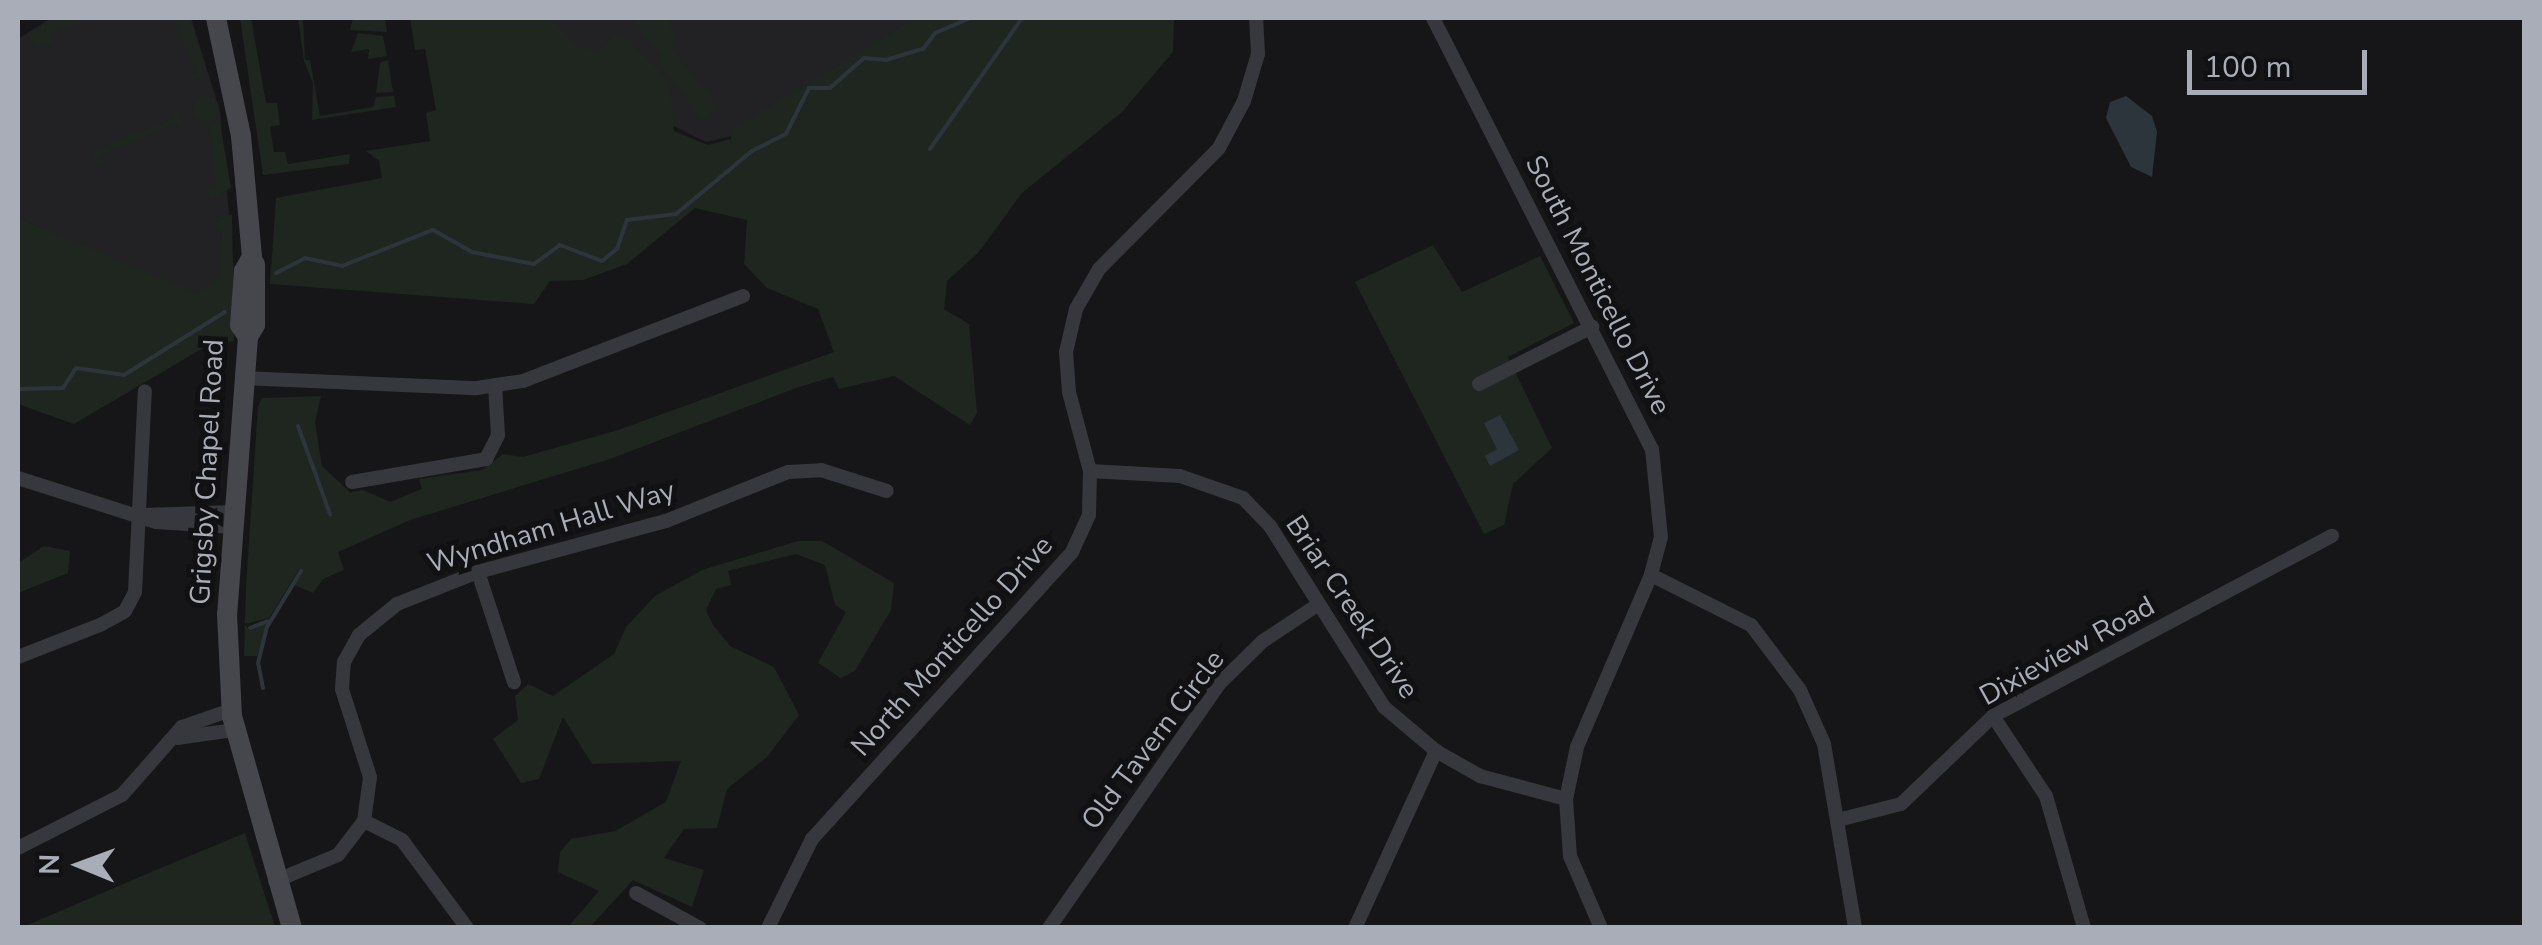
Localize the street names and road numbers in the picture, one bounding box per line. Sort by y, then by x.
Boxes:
street label: South Monticello Drive [1518,150,1678,420]
street label: Grigsby Chapel Road [183,338,231,606]
street label: Wyndham Hall Way [423,473,679,581]
street label: Briar Creek Drive [1278,509,1426,705]
street label: North Monticello Drive [844,529,1060,763]
street label: Dixieview Road [1974,589,2160,713]
street label: Old Tavern Circle [1075,644,1231,836]

